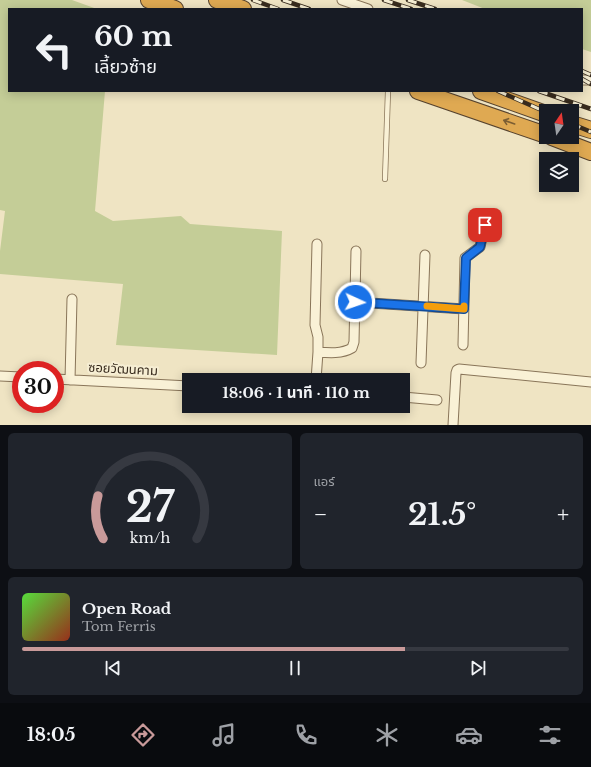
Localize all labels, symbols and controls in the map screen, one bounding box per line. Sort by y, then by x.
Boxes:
text: 60 m [94,19,172,54]
icon: left [28,24,80,76]
text: เลี้ยวซ้าย [94,56,157,78]
north arrow [539,104,579,144]
map controls [539,104,579,192]
one-way arrow [503,118,516,125]
button: layers [539,152,579,192]
pin [468,208,502,242]
icon: arrive [474,214,496,236]
position arrow [334,281,376,323]
street label: ซอยวัฒนคาม [88,359,158,379]
speed limit sign: 30 [12,361,64,413]
text: 18:06 · 1 นาที · 110 m [222,383,370,402]
text: แอร์ [314,473,335,490]
text: 27 [125,482,175,533]
text: 21.5° [408,496,476,533]
text: − [314,501,327,528]
text: + [557,501,569,528]
text: km/h [129,529,170,547]
text: Open Road [82,599,171,618]
text: Tom Ferris [82,618,156,635]
icon: previous [102,657,124,679]
icon: pause [284,657,306,679]
icon: next [467,657,489,679]
icon: directions [129,721,157,749]
icon: music [210,721,238,749]
icon: phone [292,721,320,749]
icon: climate [373,721,401,749]
icon: car [455,721,483,749]
icon: filters [536,721,564,749]
text: 18:05 [27,724,75,746]

